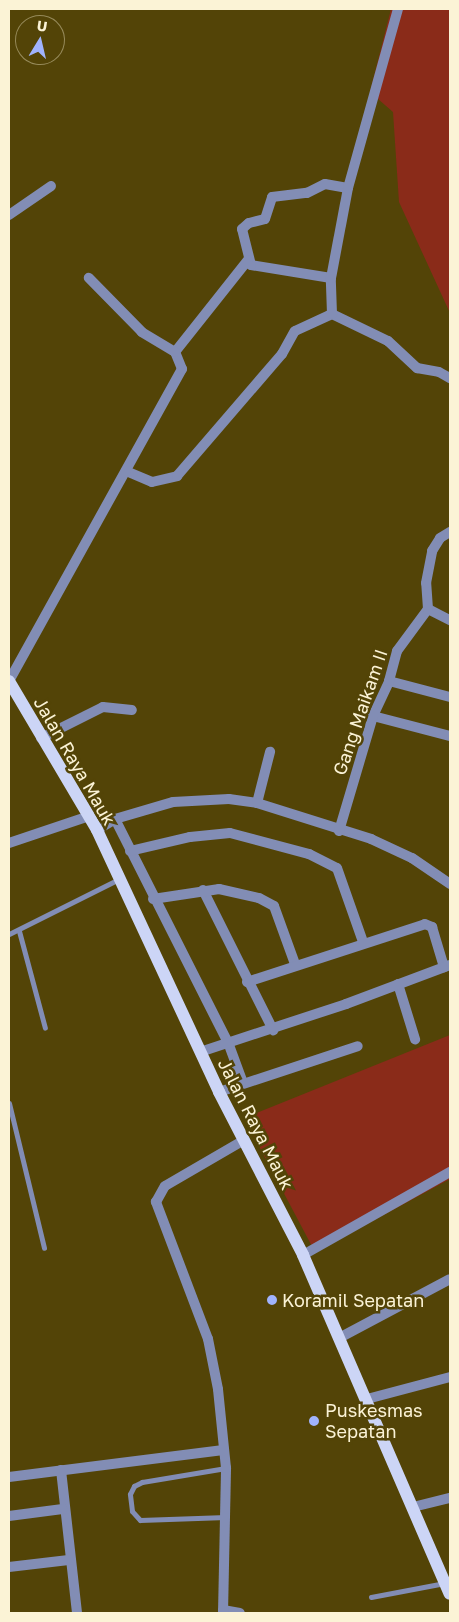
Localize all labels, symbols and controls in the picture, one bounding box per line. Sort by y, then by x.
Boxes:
north arrow [15,15,65,65]
text: U [36,16,49,35]
street label: Gang Maikam II [328,646,392,778]
street label: Jalan Raya Mauk [30,693,120,829]
street label: Jalan Raya Mauk [214,1055,298,1193]
place label: Koramil Sepatan [282,1289,424,1311]
marker: Koramil Sepatan [266,1294,278,1306]
place label: Puskesmas Sepatan [325,1400,423,1442]
marker: Puskesmas Sepatan [307,1414,321,1428]

